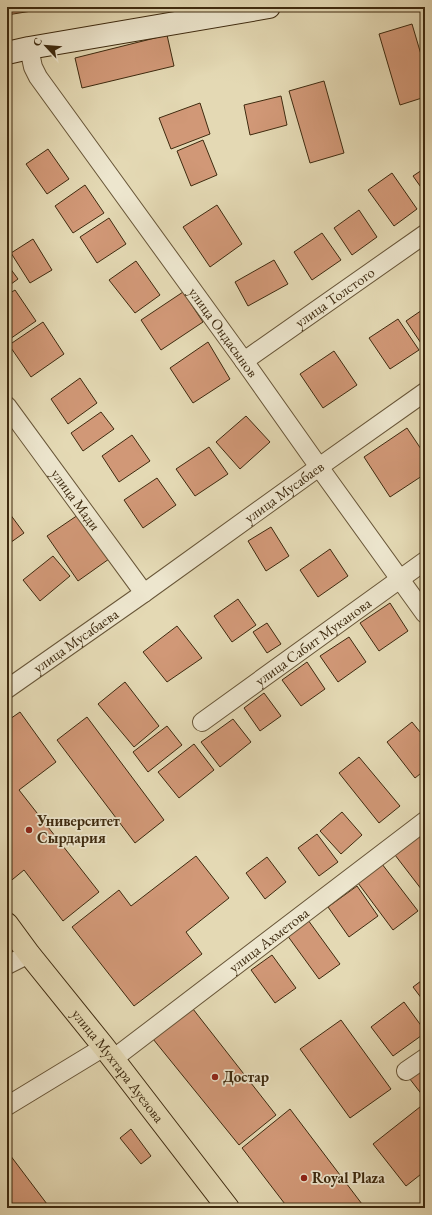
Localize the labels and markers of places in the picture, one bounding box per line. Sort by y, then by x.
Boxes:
place label: Университет Сырдария [36,811,120,847]
marker: Университет Сырдария [24,825,34,835]
place label: Достар [223,1067,269,1086]
marker: Достар [210,1072,220,1082]
place label: Royal Plaza [312,1168,385,1187]
marker: Royal Plaza [299,1173,309,1183]

